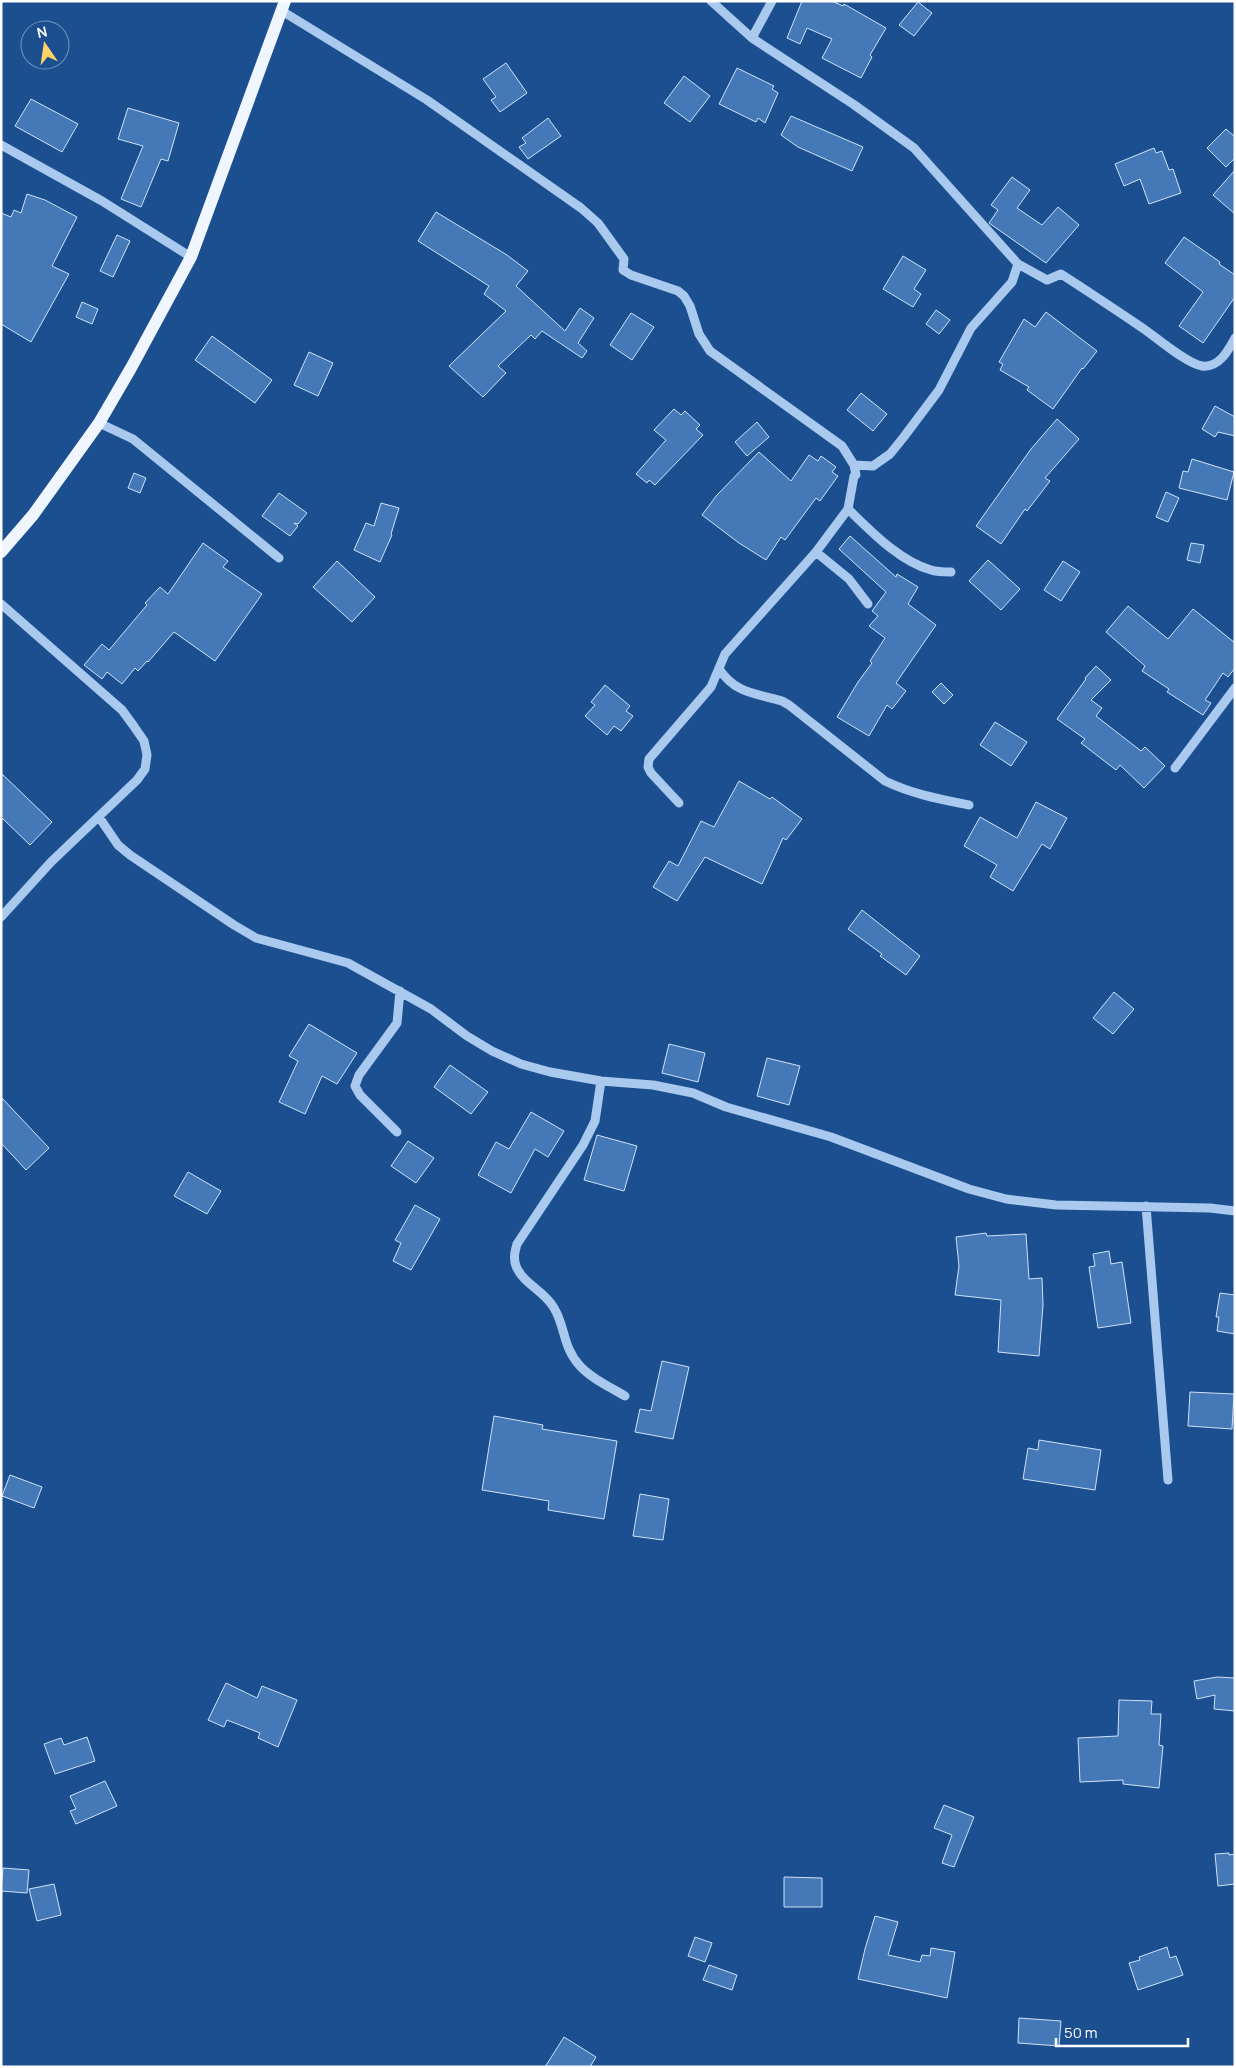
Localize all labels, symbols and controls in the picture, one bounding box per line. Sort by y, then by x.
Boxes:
north arrow [20,20,70,70]
text: N [35,21,49,42]
scale bar [1056,2016,1188,2048]
text: 50 m [1064,2022,1098,2043]

